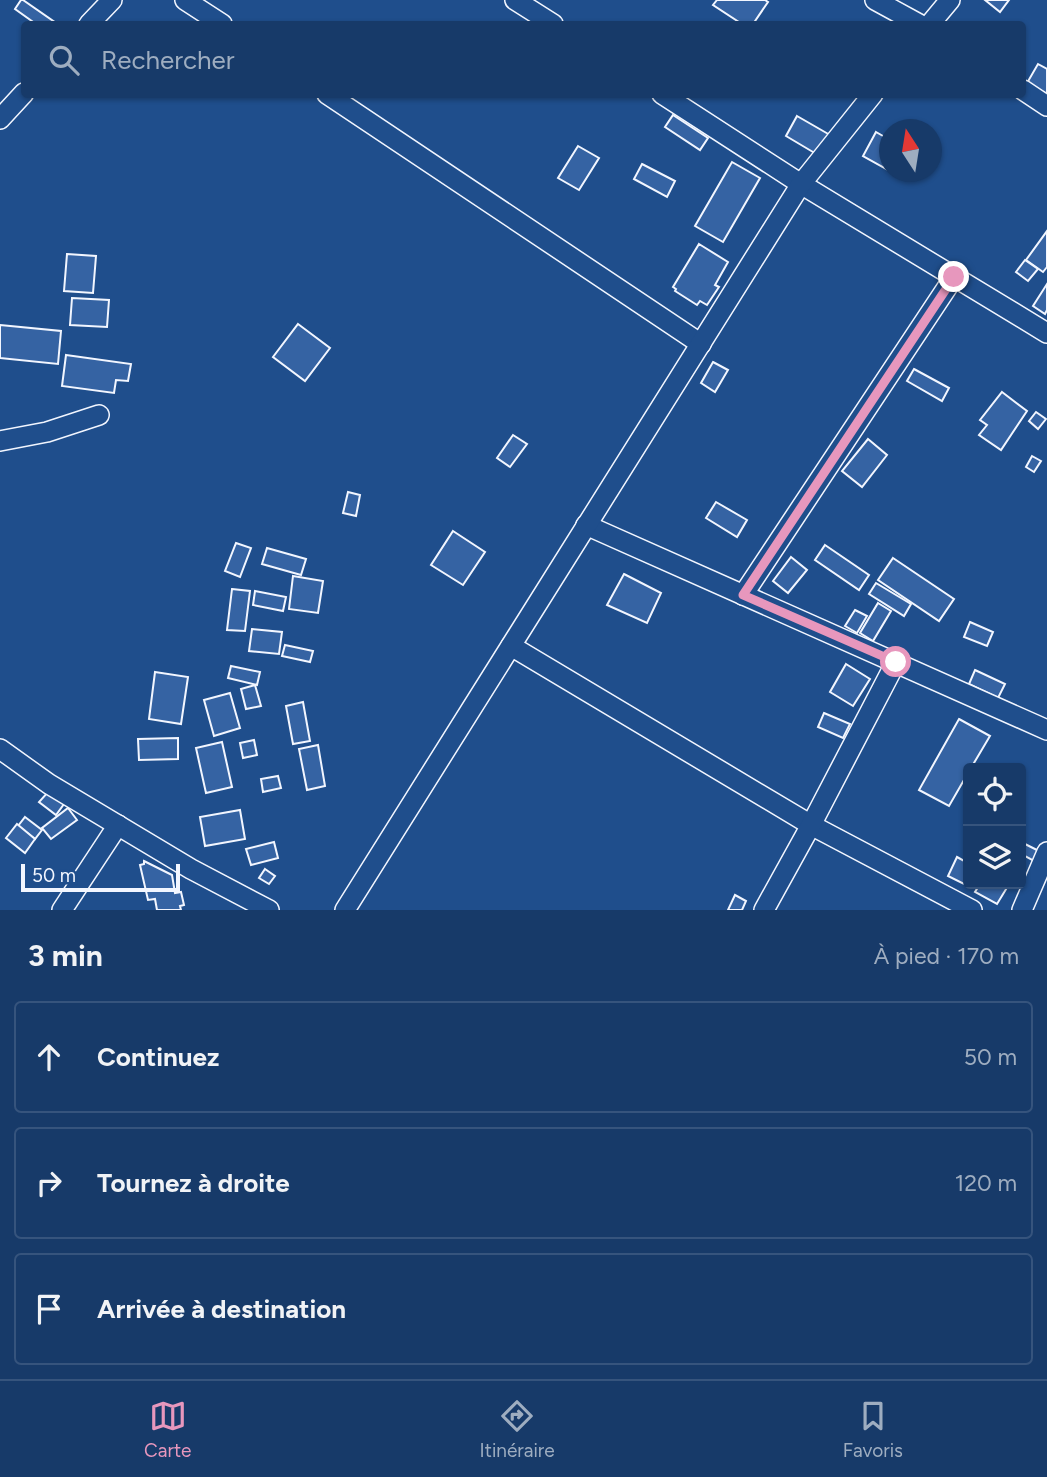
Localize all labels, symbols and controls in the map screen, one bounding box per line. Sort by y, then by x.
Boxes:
search box [21,21,1026,98]
icon: search [45,41,83,79]
text: Rechercher [101,44,235,76]
north arrow [879,119,942,182]
route end [938,261,969,292]
route start [880,646,911,677]
map controls [963,763,1026,889]
button: locate [963,763,1026,826]
button: layers [963,826,1026,889]
scale bar [21,861,180,893]
text: 50 m [32,864,76,887]
text: 3 min [28,937,103,974]
text: À pied · 170 m [874,942,1019,970]
icon: ahead [30,1038,68,1076]
text: Continuez [97,1041,219,1073]
text: 50 m [964,1043,1017,1071]
icon: right [30,1164,68,1202]
text: Tournez à droite [97,1167,290,1199]
text: 120 m [955,1169,1017,1197]
icon: arrive [30,1290,68,1328]
text: Arrivée à destination [97,1293,346,1325]
tab: Carte [144,1397,191,1462]
tab: Itinéraire [480,1397,555,1462]
tab: Favoris [843,1397,903,1462]

